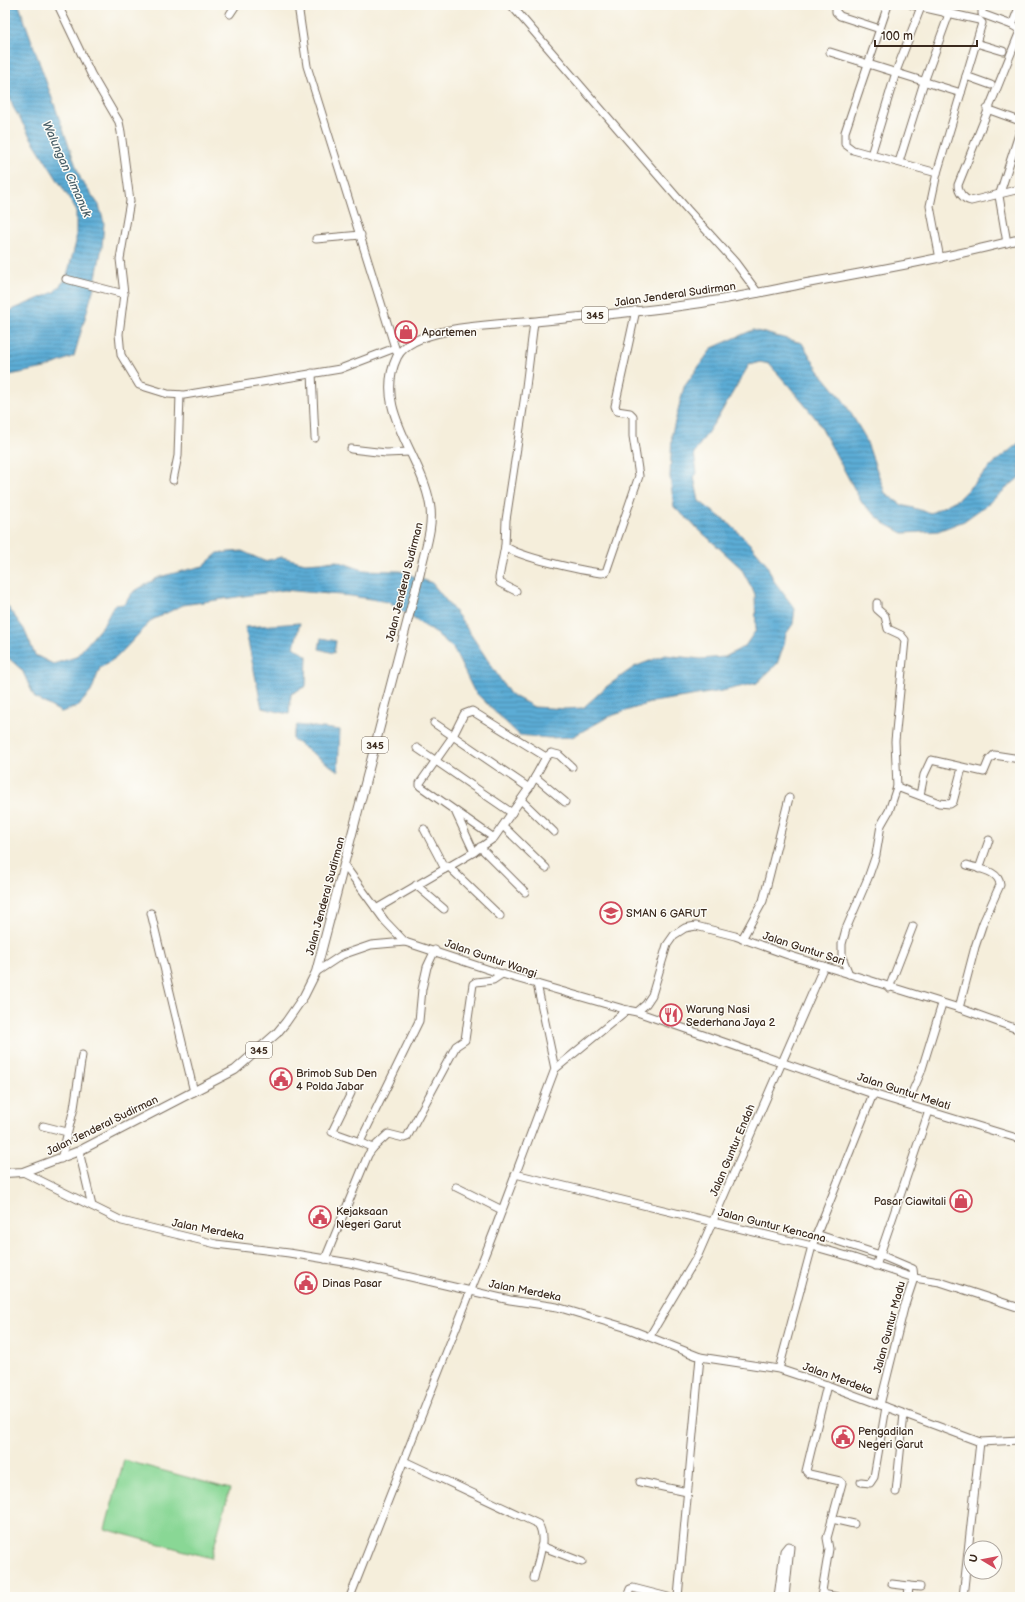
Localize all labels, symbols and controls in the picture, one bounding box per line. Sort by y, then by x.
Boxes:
scale bar [875,22,977,48]
text: 100 m [881,29,913,44]
water label: Walungan Cimanuk [39,119,95,221]
street label: Jalan Jenderal Sudirman [614,280,737,309]
road number: 345 [582,307,608,323]
shop icon: Apartemen [393,319,419,345]
place label: Apartemen [422,326,477,339]
street label: Jalan Jenderal Sudirman [383,521,426,643]
road number: 345 [362,737,388,753]
street label: Jalan Jenderal Sudirman [303,835,348,957]
school or university icon: SMAN 6 GARUT [598,900,624,926]
place label: SMAN 6 GARUT [626,907,707,920]
street label: Jalan Guntur Sari [761,929,847,968]
street label: Jalan Guntur Wangi [443,937,539,980]
restaurant icon: Warung Nasi Sederhana Jaya 2 [658,1002,684,1028]
place label: Warung Nasi Sederhana Jaya 2 [686,1003,776,1029]
road number: 345 [246,1042,272,1058]
public building icon: Brimob Sub Den 4 Polda Jabar [268,1066,294,1092]
place label: Brimob Sub Den 4 Polda Jabar [296,1067,377,1093]
street label: Jalan Guntur Melati [856,1070,952,1113]
street label: Jalan Jenderal Sudirman [44,1093,160,1158]
street label: Jalan Guntur Endah [707,1102,758,1198]
shop icon: Pasar Ciawitali [948,1188,974,1214]
place label: Pasar Ciawitali [874,1195,946,1208]
public building icon: Kejaksaan Negeri Garut [307,1204,333,1230]
place label: Kejaksaan Negeri Garut [336,1205,402,1231]
street label: Jalan Guntur Kencana [717,1206,827,1245]
street label: Jalan Merdeka [171,1216,245,1243]
public building icon: Dinas Pasar [293,1270,319,1296]
place label: Dinas Pasar [322,1277,383,1290]
street label: Jalan Merdeka [488,1277,562,1304]
street label: Jalan Guntur Madu [871,1280,908,1375]
street label: Jalan Merdeka [801,1360,875,1397]
public building icon: Pengadilan Negeri Garut [830,1424,856,1450]
place label: Pengadilan Negeri Garut [858,1425,924,1451]
north arrow [963,1540,1003,1580]
text: U [967,1553,981,1563]

